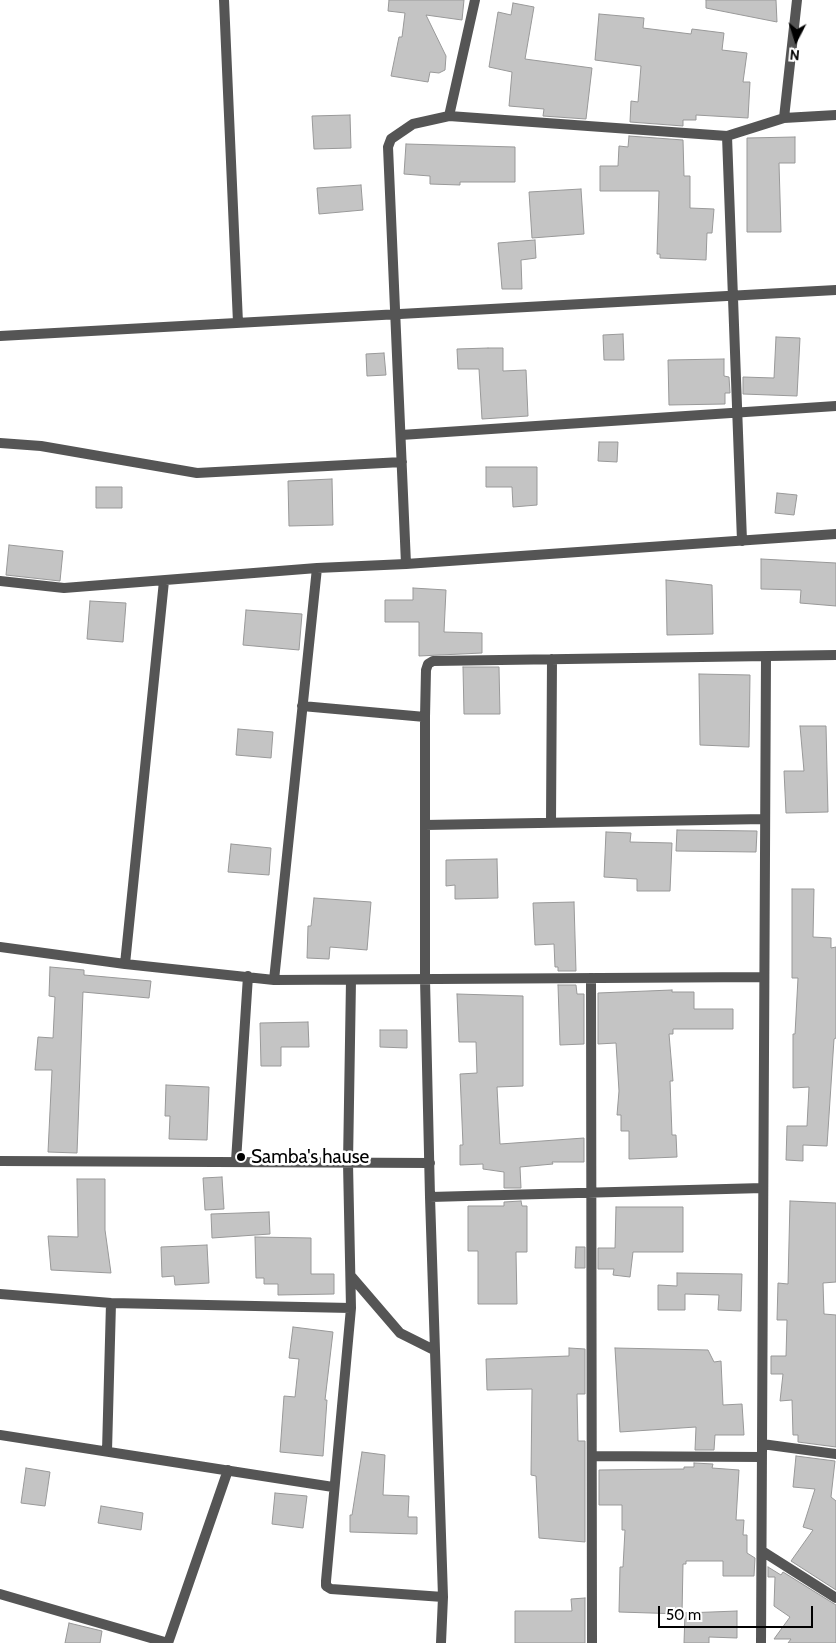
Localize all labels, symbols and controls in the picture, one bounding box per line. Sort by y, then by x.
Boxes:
north arrow [771,15,821,65]
text: N [789,46,800,64]
place label: Samba's hause [251,1146,369,1168]
marker: Samba's hause [235,1151,247,1163]
scale bar [661,1596,816,1628]
text: 50 m [666,1606,701,1624]

